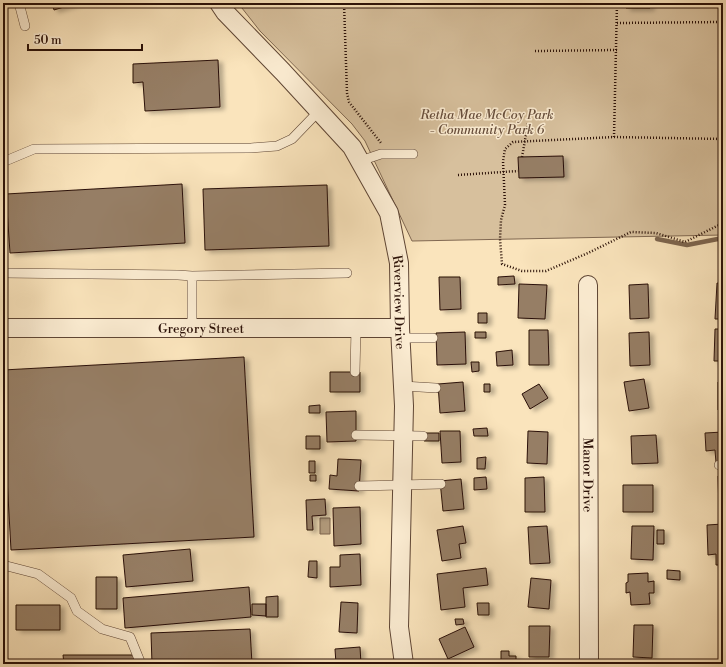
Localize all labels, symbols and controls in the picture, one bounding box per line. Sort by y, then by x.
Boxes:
scale bar [28,26,142,52]
text: 50 m [34,33,62,48]
park label: Retha Mae McCoy Park - Community Park 6 [419,107,554,138]
street label: Riverview Drive [389,254,408,350]
street label: Gregory Street [158,321,244,337]
street label: Manor Drive [579,438,596,513]

